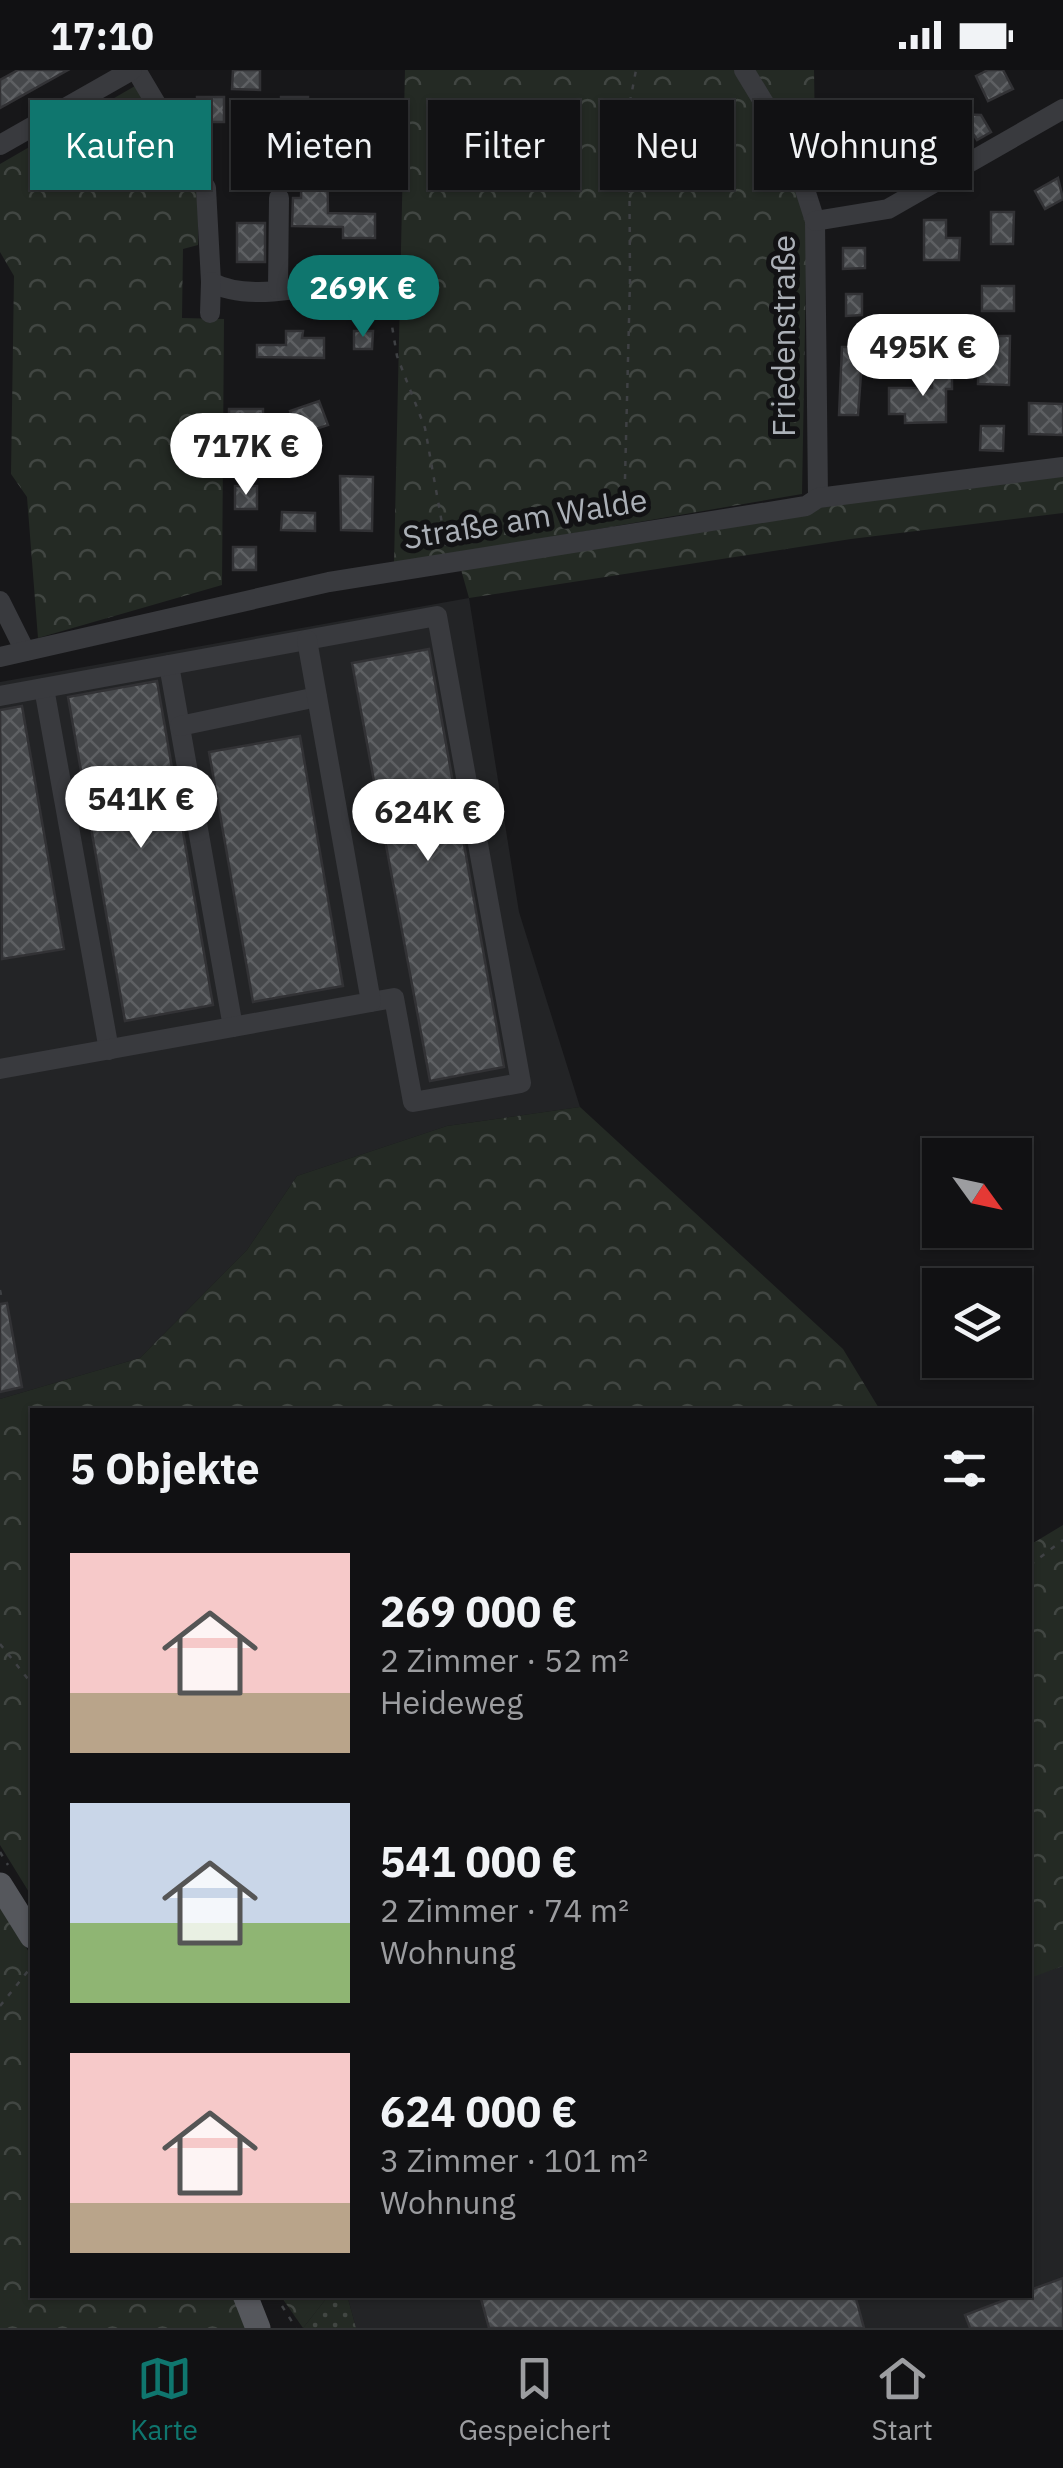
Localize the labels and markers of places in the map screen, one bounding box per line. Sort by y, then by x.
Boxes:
pin: 269K € [282,255,444,340]
pin: 495K € [842,314,1004,399]
pin: 717K € [165,413,327,498]
pin: 541K € [60,766,222,851]
pin: 624K € [347,779,509,864]

